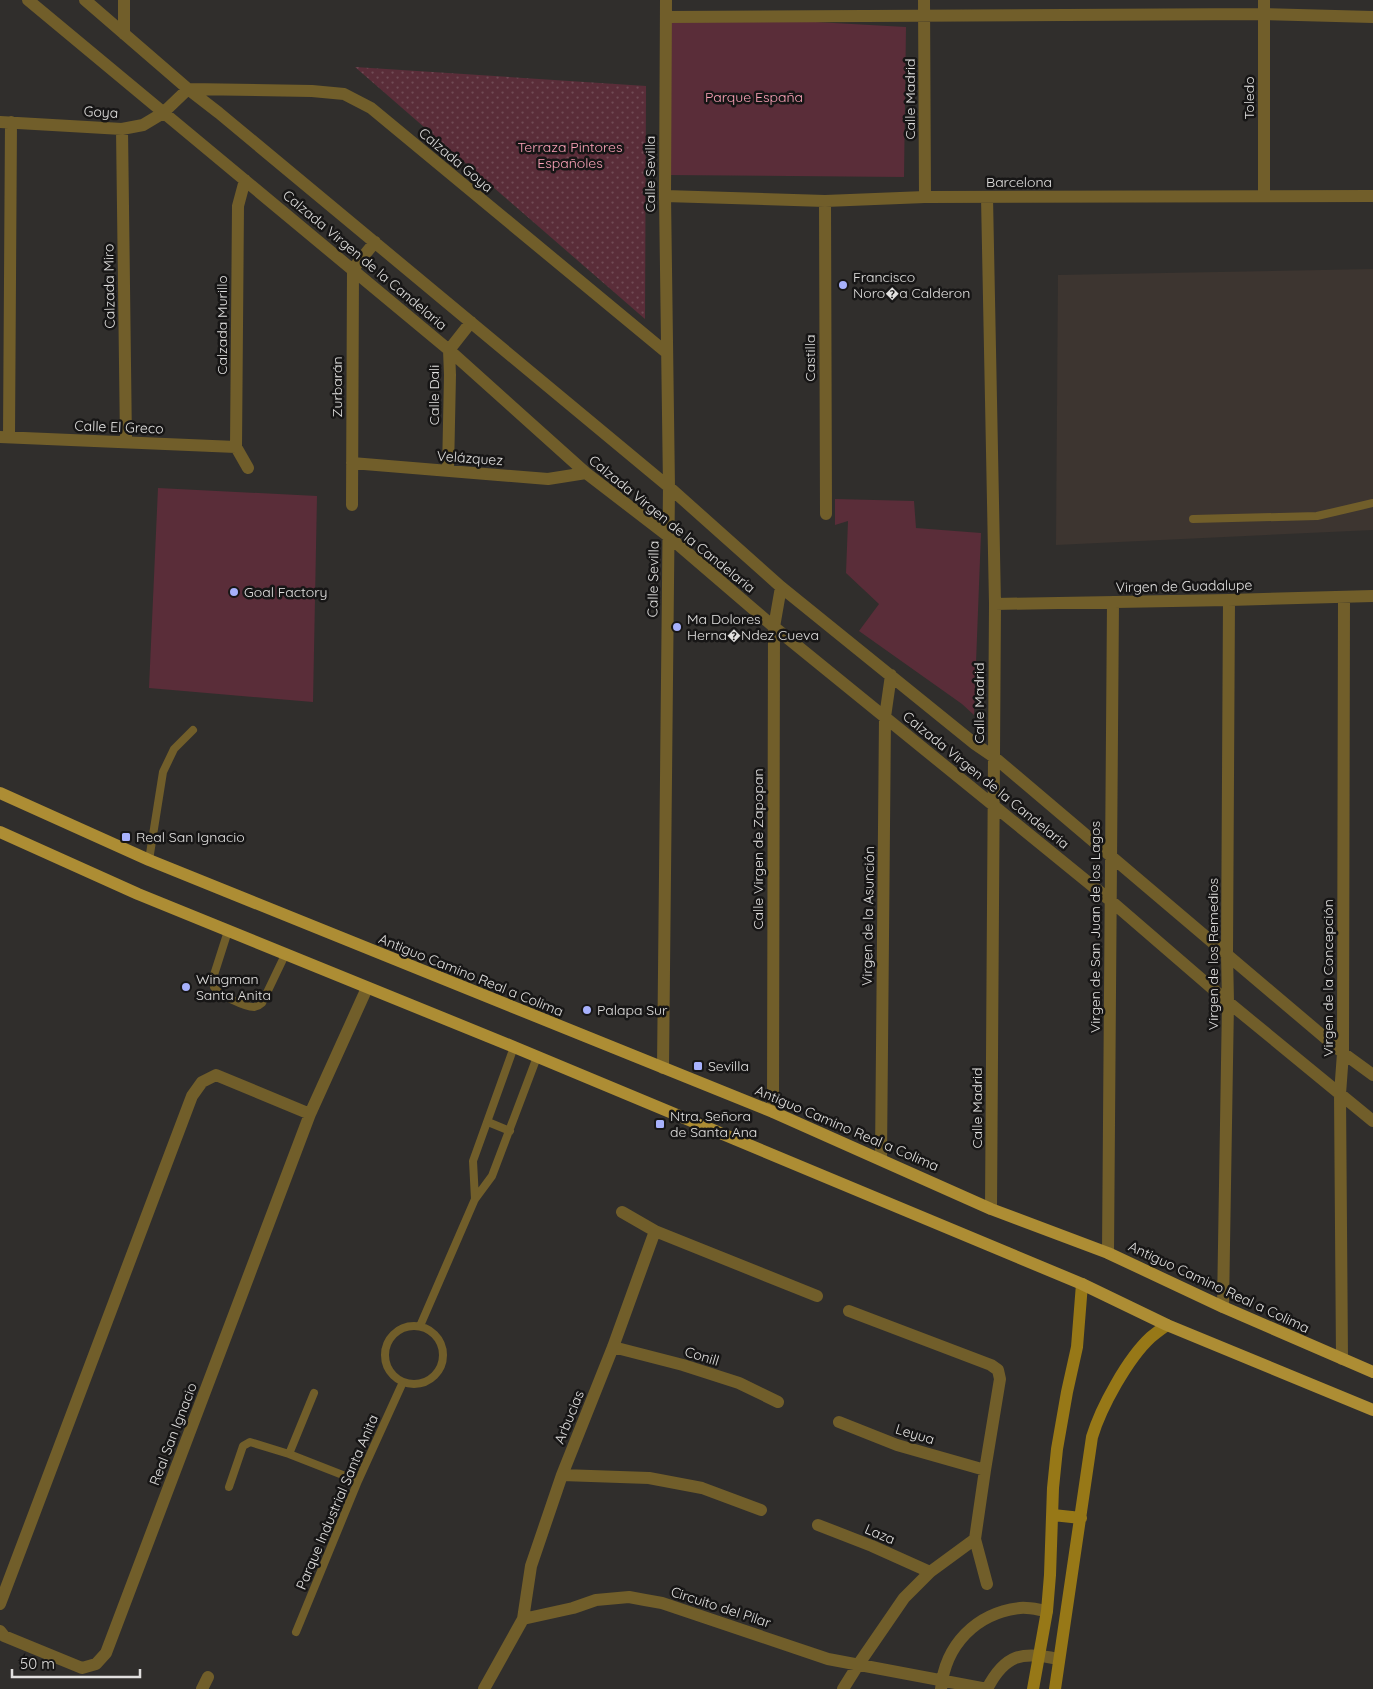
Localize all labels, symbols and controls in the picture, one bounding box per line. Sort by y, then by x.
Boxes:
street label: Calle Madrid [901,58,919,140]
street label: Toledo [1240,76,1258,120]
park label: Parque España [705,88,803,106]
street label: Goya [83,102,119,122]
street label: Calzada Goya [415,124,497,196]
street label: Calle Sevilla [641,136,659,212]
park label: Terraza Pintores Españoles [518,138,622,172]
street label: Barcelona [986,173,1052,191]
street label: Calzada Virgen de la Candelaria [279,186,451,334]
street label: Calzada Miro [99,243,119,329]
place label: Francisco Noro�a Calderon [853,268,970,302]
street label: Calzada Murillo [213,275,231,375]
marker: Francisco Noro�a Calderon [837,279,849,291]
street label: Castilla [801,335,819,381]
street label: Zurbarán [328,356,346,418]
street label: Calle Dali [425,365,443,425]
street label: Calle El Greco [74,416,164,438]
street label: Velázquez [436,447,504,469]
street label: Calzada Virgen de la Candelaria [585,451,759,597]
street label: Calle Sevilla [643,540,663,618]
street label: Virgen de Guadalupe [1116,576,1253,596]
place label: Goal Factory [244,583,328,601]
marker: Goal Factory [228,586,240,598]
place label: Ma Dolores Herna�Ndez Cueva [687,610,819,644]
marker: Ma Dolores Herna�Ndez Cueva [671,621,683,633]
street label: Calle Madrid [970,662,988,744]
street label: Calzada Virgen de la Candelaria [899,707,1073,853]
street label: Calle Virgen de Zapopan [749,768,767,930]
street label: Virgen de San Juan de los Lagos [1086,821,1104,1033]
place label: Real San Ignacio [136,828,245,846]
marker: Real San Ignacio [120,831,132,843]
street label: Virgen de la Asunción [858,846,878,986]
street label: Virgen de los Remedios [1204,878,1222,1030]
street label: Virgen de la Concepción [1319,899,1337,1057]
street label: Antiguo Camino Real a Colima [376,930,566,1020]
place label: Wingman Santa Anita [196,970,271,1004]
marker: Wingman Santa Anita [180,981,192,993]
place label: Palapa Sur [597,1001,668,1019]
marker: Palapa Sur [581,1004,593,1016]
place label: Sevilla [708,1057,749,1075]
marker: Sevilla [692,1060,704,1072]
street label: Calle Madrid [968,1067,986,1149]
street label: Antiguo Camino Real a Colima [752,1081,942,1175]
place label: Ntra. Señora de Santa Ana [670,1107,757,1141]
marker: Ntra. Señora de Santa Ana [654,1118,666,1130]
street label: Antiguo Camino Real a Colima [1126,1237,1312,1337]
street label: Conill [683,1342,721,1370]
street label: Real San Ignacio [145,1380,201,1488]
street label: Arbucias [550,1388,588,1446]
street label: Parque Industrial Santa Anita [292,1412,382,1592]
street label: Leyua [893,1420,937,1448]
street label: Laza [862,1520,898,1548]
street label: Circuito del Pilar [669,1582,774,1632]
scale bar [12,1646,140,1678]
text: 50 m [20,1654,55,1673]

